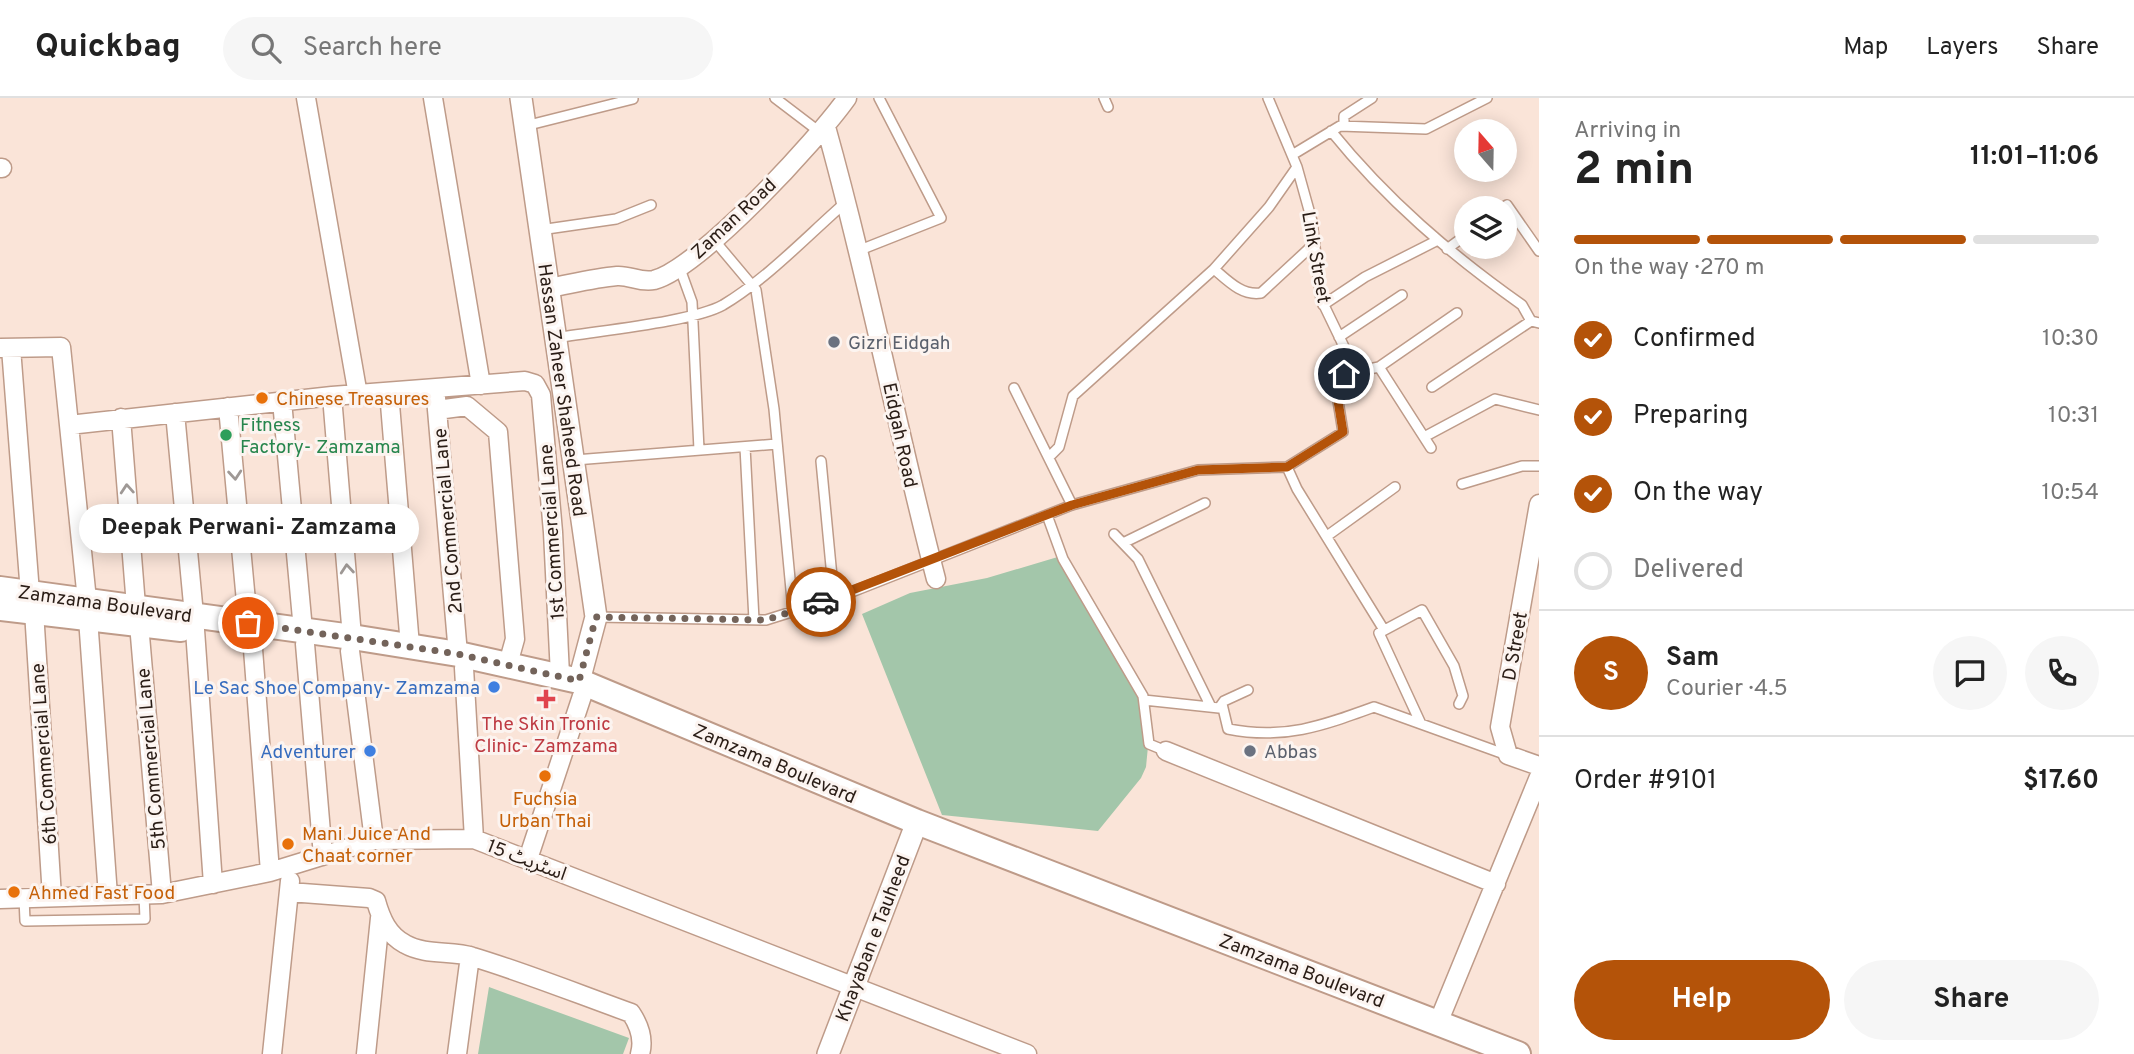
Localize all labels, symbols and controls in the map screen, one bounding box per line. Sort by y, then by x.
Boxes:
search box [223,17,713,80]
text: Quickbag [35,27,181,69]
icon: search [247,29,285,67]
text: Search here [303,32,442,65]
text: Map [1843,33,1888,63]
text: Layers [1926,33,1998,63]
text: Share [2036,33,2099,63]
text: Arriving in [1574,117,1681,146]
north arrow [1454,119,1517,182]
map controls [1454,119,1517,259]
text: 11:01–11:06 [1970,141,2099,174]
text: 2 min [1574,142,1694,201]
street label: Zaman Road [687,174,782,265]
button: layers [1454,196,1517,259]
street label: Link Street [1295,209,1335,305]
text: On the way · 270 m [1574,254,1765,283]
street label: Hassan Zaheer Shaheed Road [531,262,591,518]
icon: check [1574,321,1612,359]
text: Confirmed [1633,323,1756,356]
text: 10:30 [2042,325,2099,354]
place label: Gizri Eidgah [848,332,951,356]
marker: Gizri Eidgah [826,334,842,350]
pin [1314,344,1374,404]
icon: home [1325,355,1363,393]
street label: Eidgah Road [876,381,922,490]
place label: Chinese Treasures [276,388,429,412]
marker: Chinese Treasures [254,390,270,406]
icon: check [1574,398,1612,436]
text: Preparing [1633,400,1748,433]
text: 10:31 [2048,402,2099,431]
place label: Fitness Factory- Zamzama [240,414,401,460]
marker: Fitness Factory- Zamzama [218,427,234,443]
street label: 2nd Commercial Lane [429,427,469,615]
street label: 1st Commercial Lane [535,443,571,620]
one-way arrow [227,470,242,481]
icon: check [1574,475,1612,513]
text: On the way [1633,477,1763,510]
text: 10:54 [2041,479,2099,508]
one-way arrow [120,483,135,494]
callout: Deepak Perwani- Zamzama [78,504,418,553]
text: Deepak Perwani- Zamzama [101,514,397,543]
text: Delivered [1633,554,1744,587]
one-way arrow [340,563,355,574]
courier [786,567,856,637]
street label: Zamzama Boulevard [16,581,193,629]
icon: car [802,583,840,621]
pin [218,593,278,653]
icon: bag [229,604,267,642]
street label: D Street [1498,610,1534,683]
button: chat [1933,636,2007,710]
button: phone [2025,636,2099,710]
text: Sam [1666,642,1719,675]
text: S [1603,657,1619,690]
street label: 6th Commercial Lane [27,662,63,846]
street label: 5th Commercial Lane [132,667,172,851]
text: Courier · 4.5 [1666,675,1788,704]
place label: Le Sac Shoe Company- Zamzama [193,677,480,701]
marker: Le Sac Shoe Company- Zamzama [486,679,502,695]
marker: The Skin Tronic Clinic- Zamzama [536,689,556,709]
place label: The Skin Tronic Clinic- Zamzama [474,713,618,759]
street label: Zamzama Boulevard [689,720,860,810]
place label: Adventurer [260,741,357,765]
place label: Abbas [1264,741,1317,765]
marker: Adventurer [362,743,378,759]
marker: Abbas [1242,743,1258,759]
text: Order #9101 [1574,765,1717,798]
text: $17.60 [2023,765,2099,798]
marker: Fuchsia Urban Thai [537,768,553,784]
place label: Fuchsia Urban Thai [499,788,591,834]
place label: Mani Juice And Chaat corner [302,823,431,869]
street label: اسٹریٹ 15 [483,835,569,887]
marker: Mani Juice And Chaat corner [280,836,296,852]
street label: Khayaban e Tauheed [831,852,917,1025]
place label: Ahmed Fast Food [28,882,175,906]
marker: Ahmed Fast Food [6,884,22,900]
street label: Zamzama Boulevard [1215,929,1387,1014]
button: Help [1574,960,1830,1040]
button: Share [1844,960,2099,1040]

